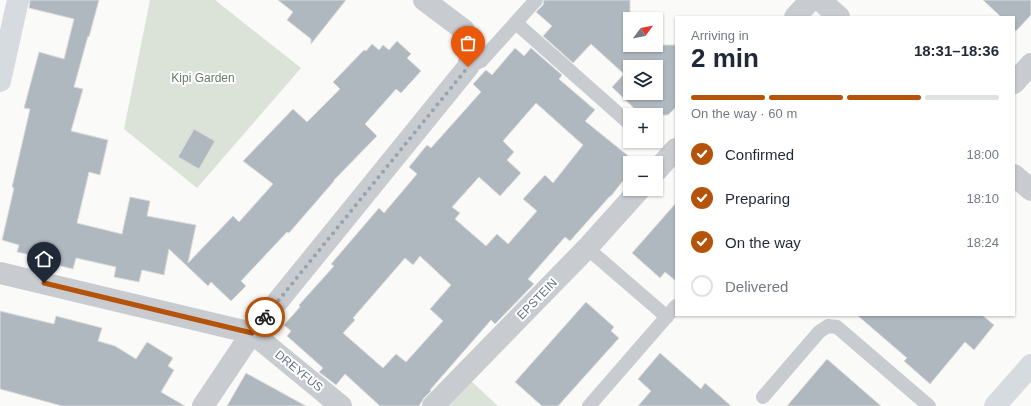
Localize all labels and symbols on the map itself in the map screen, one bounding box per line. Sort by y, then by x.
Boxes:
north arrow [623,12,663,52]
pin [451,26,485,67]
park label: Kipi Garden [171,71,235,85]
pin [27,242,61,283]
street label: EPSTEIN [514,276,560,322]
courier [245,297,285,337]
street label: DREYFUS [272,348,326,394]

